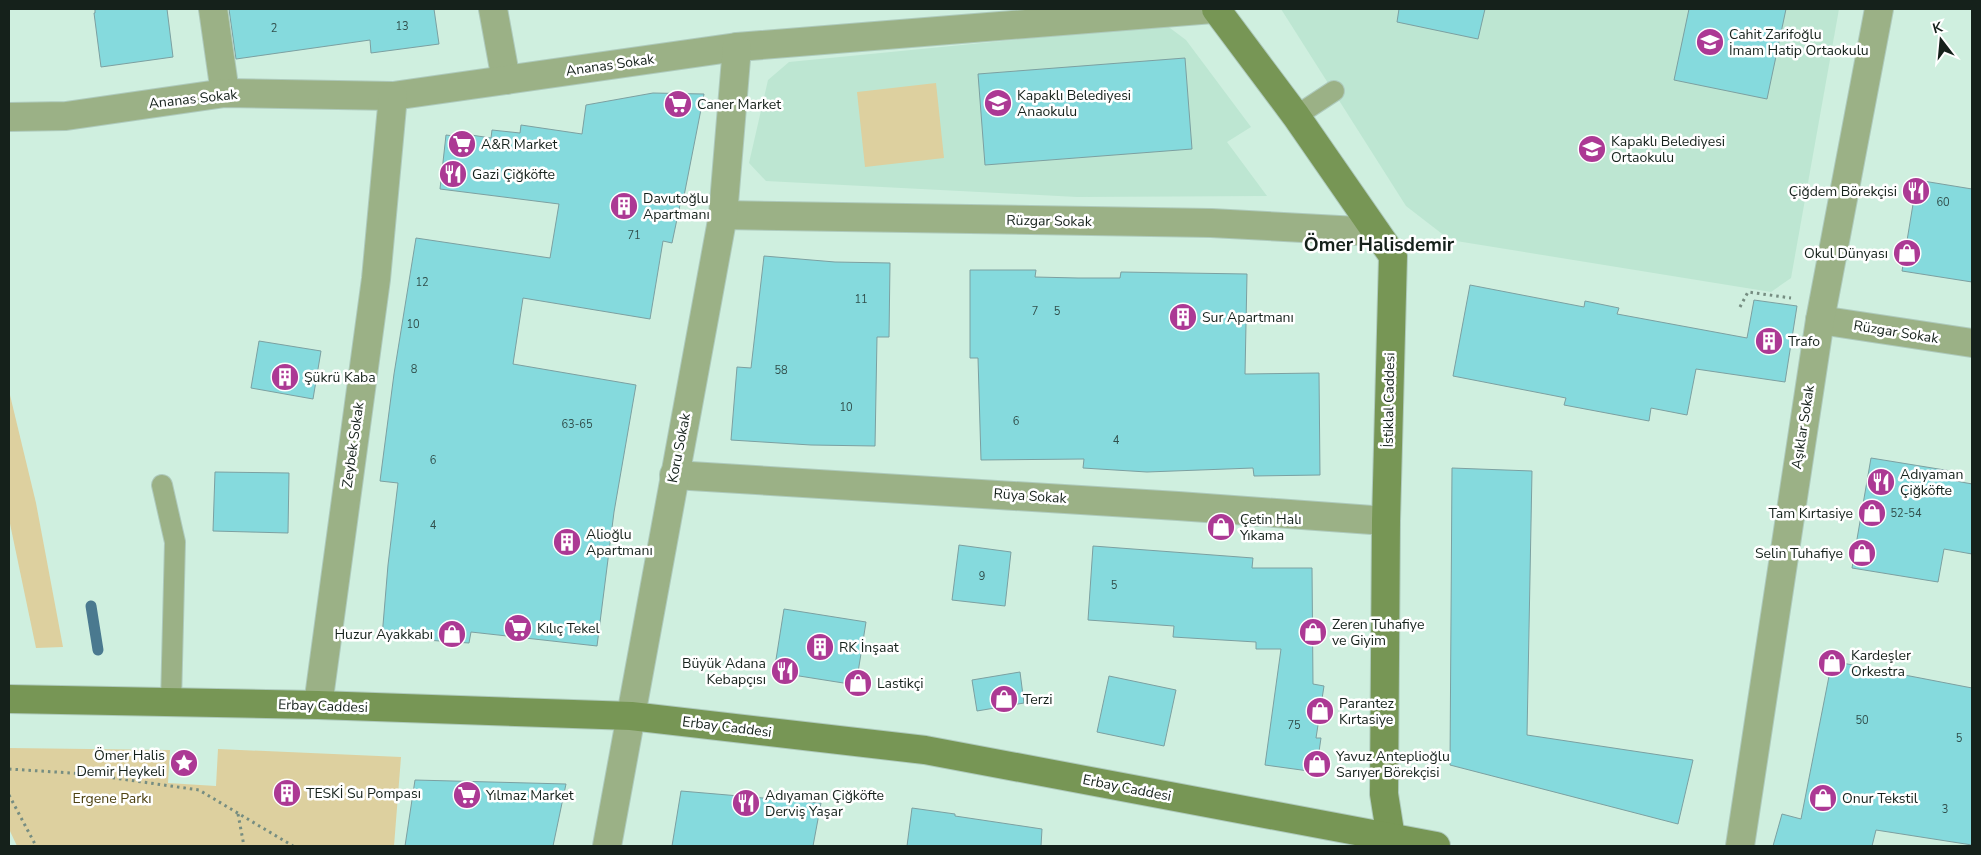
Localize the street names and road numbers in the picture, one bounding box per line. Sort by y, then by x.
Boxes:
street label: Ananas Sokak [565,49,656,81]
street label: Ananas Sokak [148,85,239,113]
street label: Rüzgar Sokak [1006,211,1093,231]
street label: Rüzgar Sokak [1852,316,1941,348]
street label: İstiklal Caddesi [1379,352,1399,448]
street label: Aşıklar Sokak [1787,383,1819,470]
street label: Zeybek Sokak [338,400,369,489]
street label: Koru Sokak [663,411,695,484]
street label: Rüya Sokak [993,484,1068,508]
street label: Erbay Caddesi [278,695,368,717]
street label: Erbay Caddesi [681,712,773,742]
street label: Erbay Caddesi [1081,770,1173,806]

